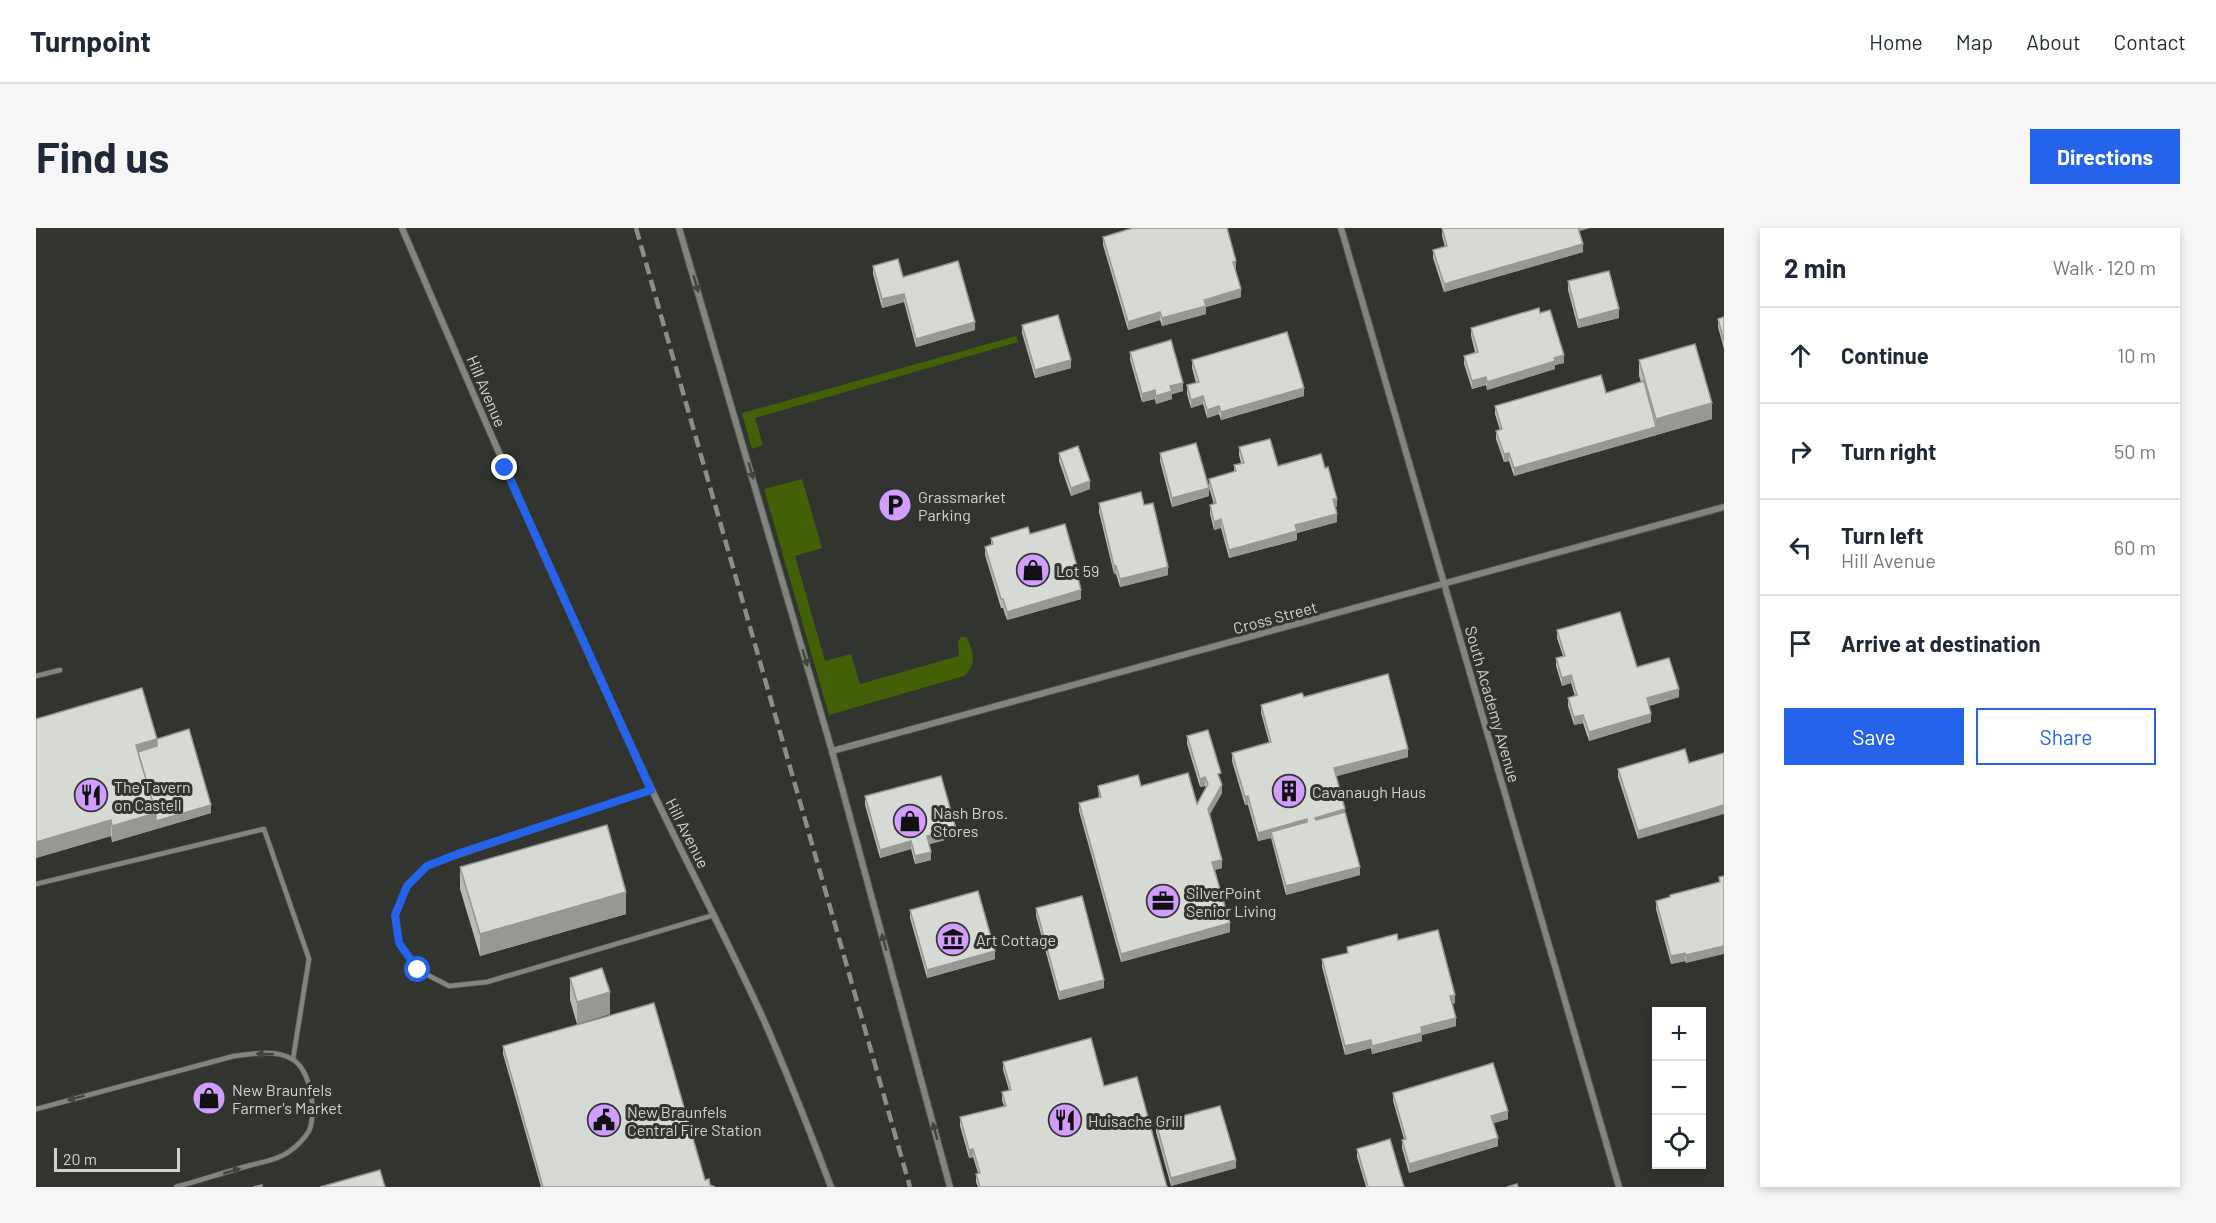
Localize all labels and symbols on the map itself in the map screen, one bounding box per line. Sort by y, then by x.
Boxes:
one-way arrow [692,275,701,293]
street label: Hill Avenue [463,352,511,430]
route end [491,454,517,480]
one-way arrow [747,462,756,480]
parking icon: Grassmarket Parking [877,487,913,523]
place label: Grassmarket Parking [918,487,1006,524]
shop icon: Lot 59 [1015,552,1051,588]
place label: Lot 59 [1056,561,1099,580]
street label: Cross Street [1231,597,1319,637]
street label: South Academy Avenue [1462,623,1524,785]
one-way arrow [801,650,810,668]
building icon: Cavanaugh Haus [1271,773,1307,809]
restaurant icon: The Tavern on Castell [73,777,109,813]
place label: The Tavern on Castell [114,777,191,814]
place label: Cavanaugh Haus [1312,782,1426,801]
street label: Hill Avenue [662,795,714,871]
shop icon: Nash Bros. Stores [892,803,928,839]
place label: Nash Bros. Stores [933,803,1008,840]
office icon: SilverPoint Senior Living [1145,883,1181,919]
place label: SilverPoint Senior Living [1186,883,1276,920]
museum icon: Art Cottage [935,921,971,957]
place label: Art Cottage [976,930,1056,949]
one-way arrow [879,933,888,951]
route start [404,956,430,982]
one-way arrow [255,1049,274,1059]
shop icon: New Braunfels Farmer's Market [191,1080,227,1116]
place label: New Braunfels Farmer's Market [232,1080,343,1117]
one-way arrow [66,1094,85,1104]
public building icon: New Braunfels Central Fire Station [586,1102,622,1138]
place label: New Braunfels Central Fire Station [627,1102,762,1139]
restaurant icon: Huisache Grill [1047,1102,1083,1138]
place label: Huisache Grill [1088,1111,1183,1130]
one-way arrow [930,1121,939,1139]
scale bar [54,1145,180,1172]
one-way arrow [223,1166,241,1175]

